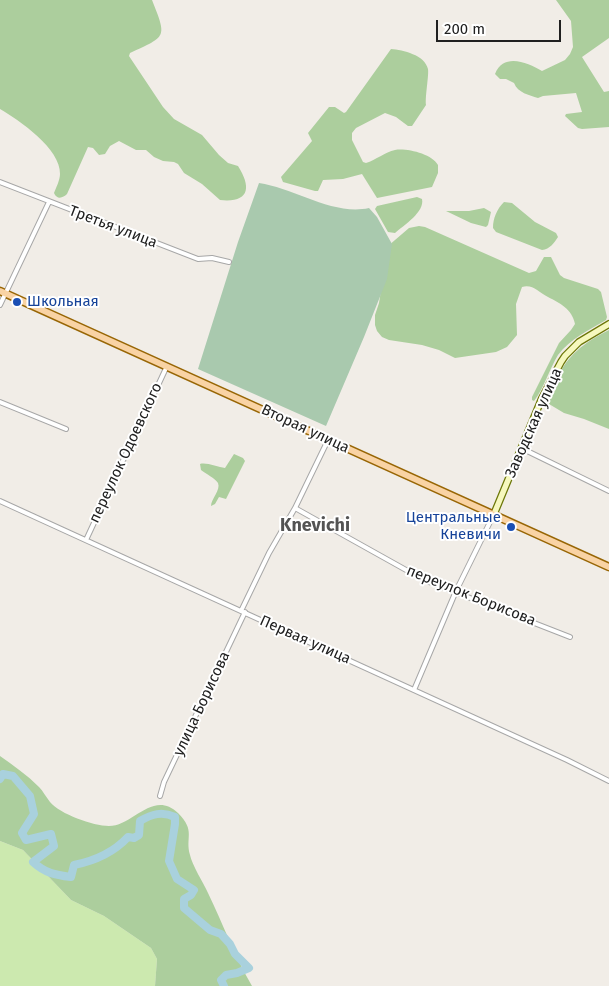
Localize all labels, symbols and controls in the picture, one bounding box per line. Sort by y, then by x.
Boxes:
scale bar [439,10,564,42]
text: 200 m [444,20,485,38]
street label: Третья улица [66,202,160,252]
place label: Школьная [27,293,99,311]
marker: Школьная [11,296,23,308]
street label: Заводская улица [502,365,566,481]
street label: переулок Одоевского [86,380,166,526]
street label: Вторая улица [258,401,352,457]
place label: Центральные Кневичи [406,509,501,544]
district label: Knevichi [280,515,350,537]
marker: Центральные Кневичи [505,521,517,533]
street label: переулок Борисова [404,562,538,630]
street label: Первая улица [257,612,353,668]
street label: улица Борисова [170,649,234,759]

